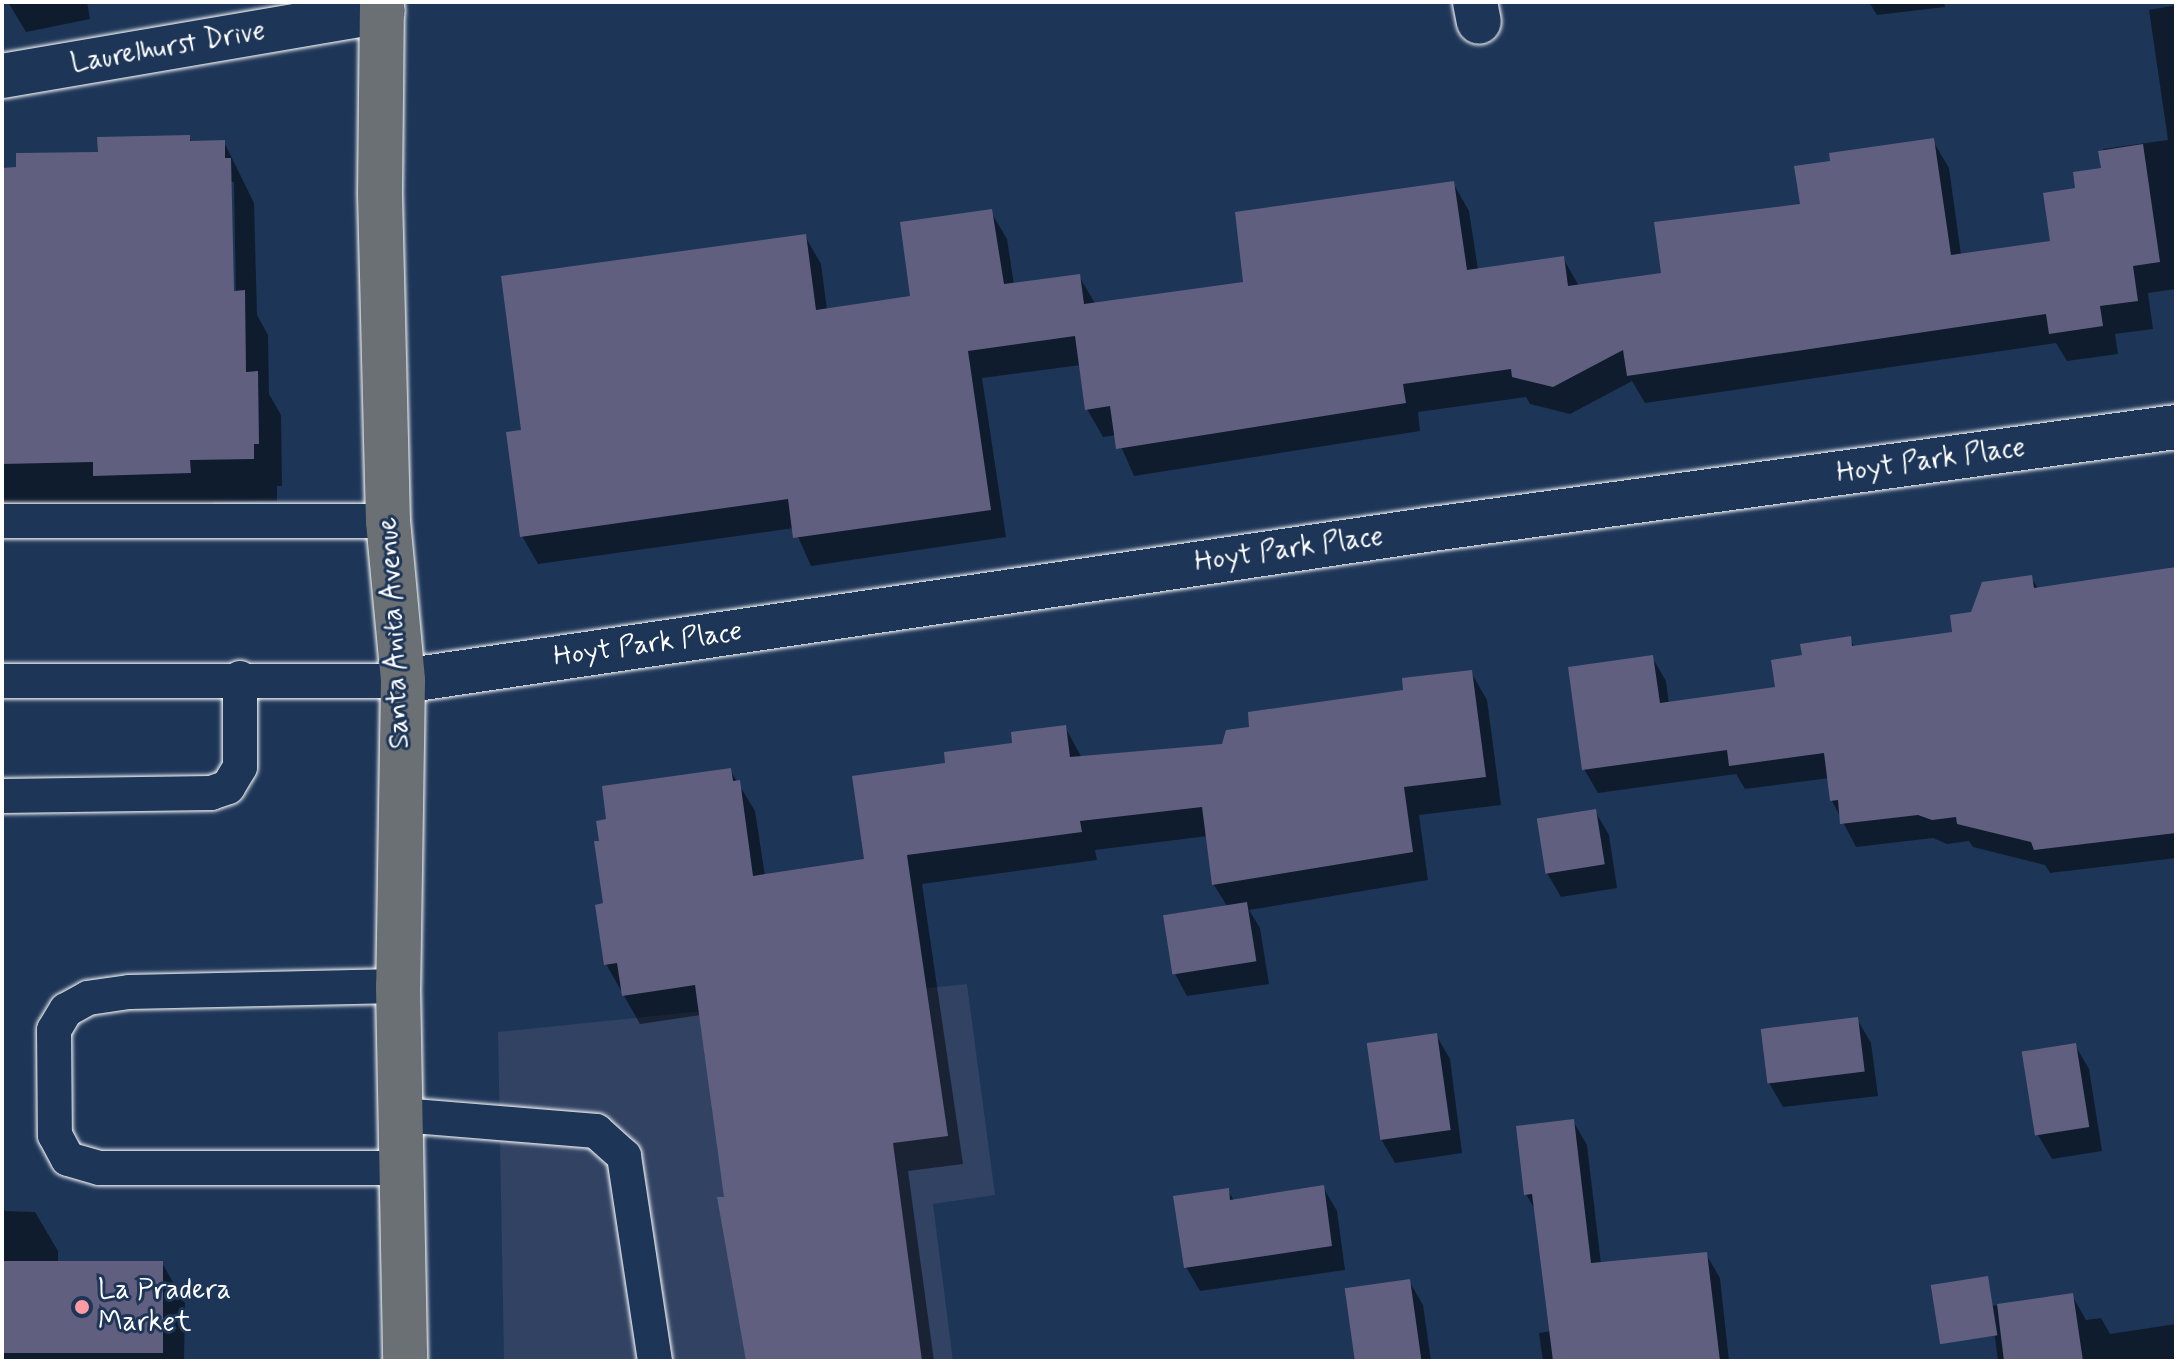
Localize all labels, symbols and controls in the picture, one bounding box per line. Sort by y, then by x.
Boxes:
street label: Laurelhurst Drive [68,14,268,82]
street label: Hoyt Park Place [1834,431,2028,491]
street label: Santa Anita Avenue [372,512,418,754]
street label: Hoyt Park Place [1192,520,1386,580]
street label: Hoyt Park Place [551,615,745,675]
place label: La Pradera Market [98,1274,235,1340]
marker: La Pradera Market [73,1298,91,1316]

